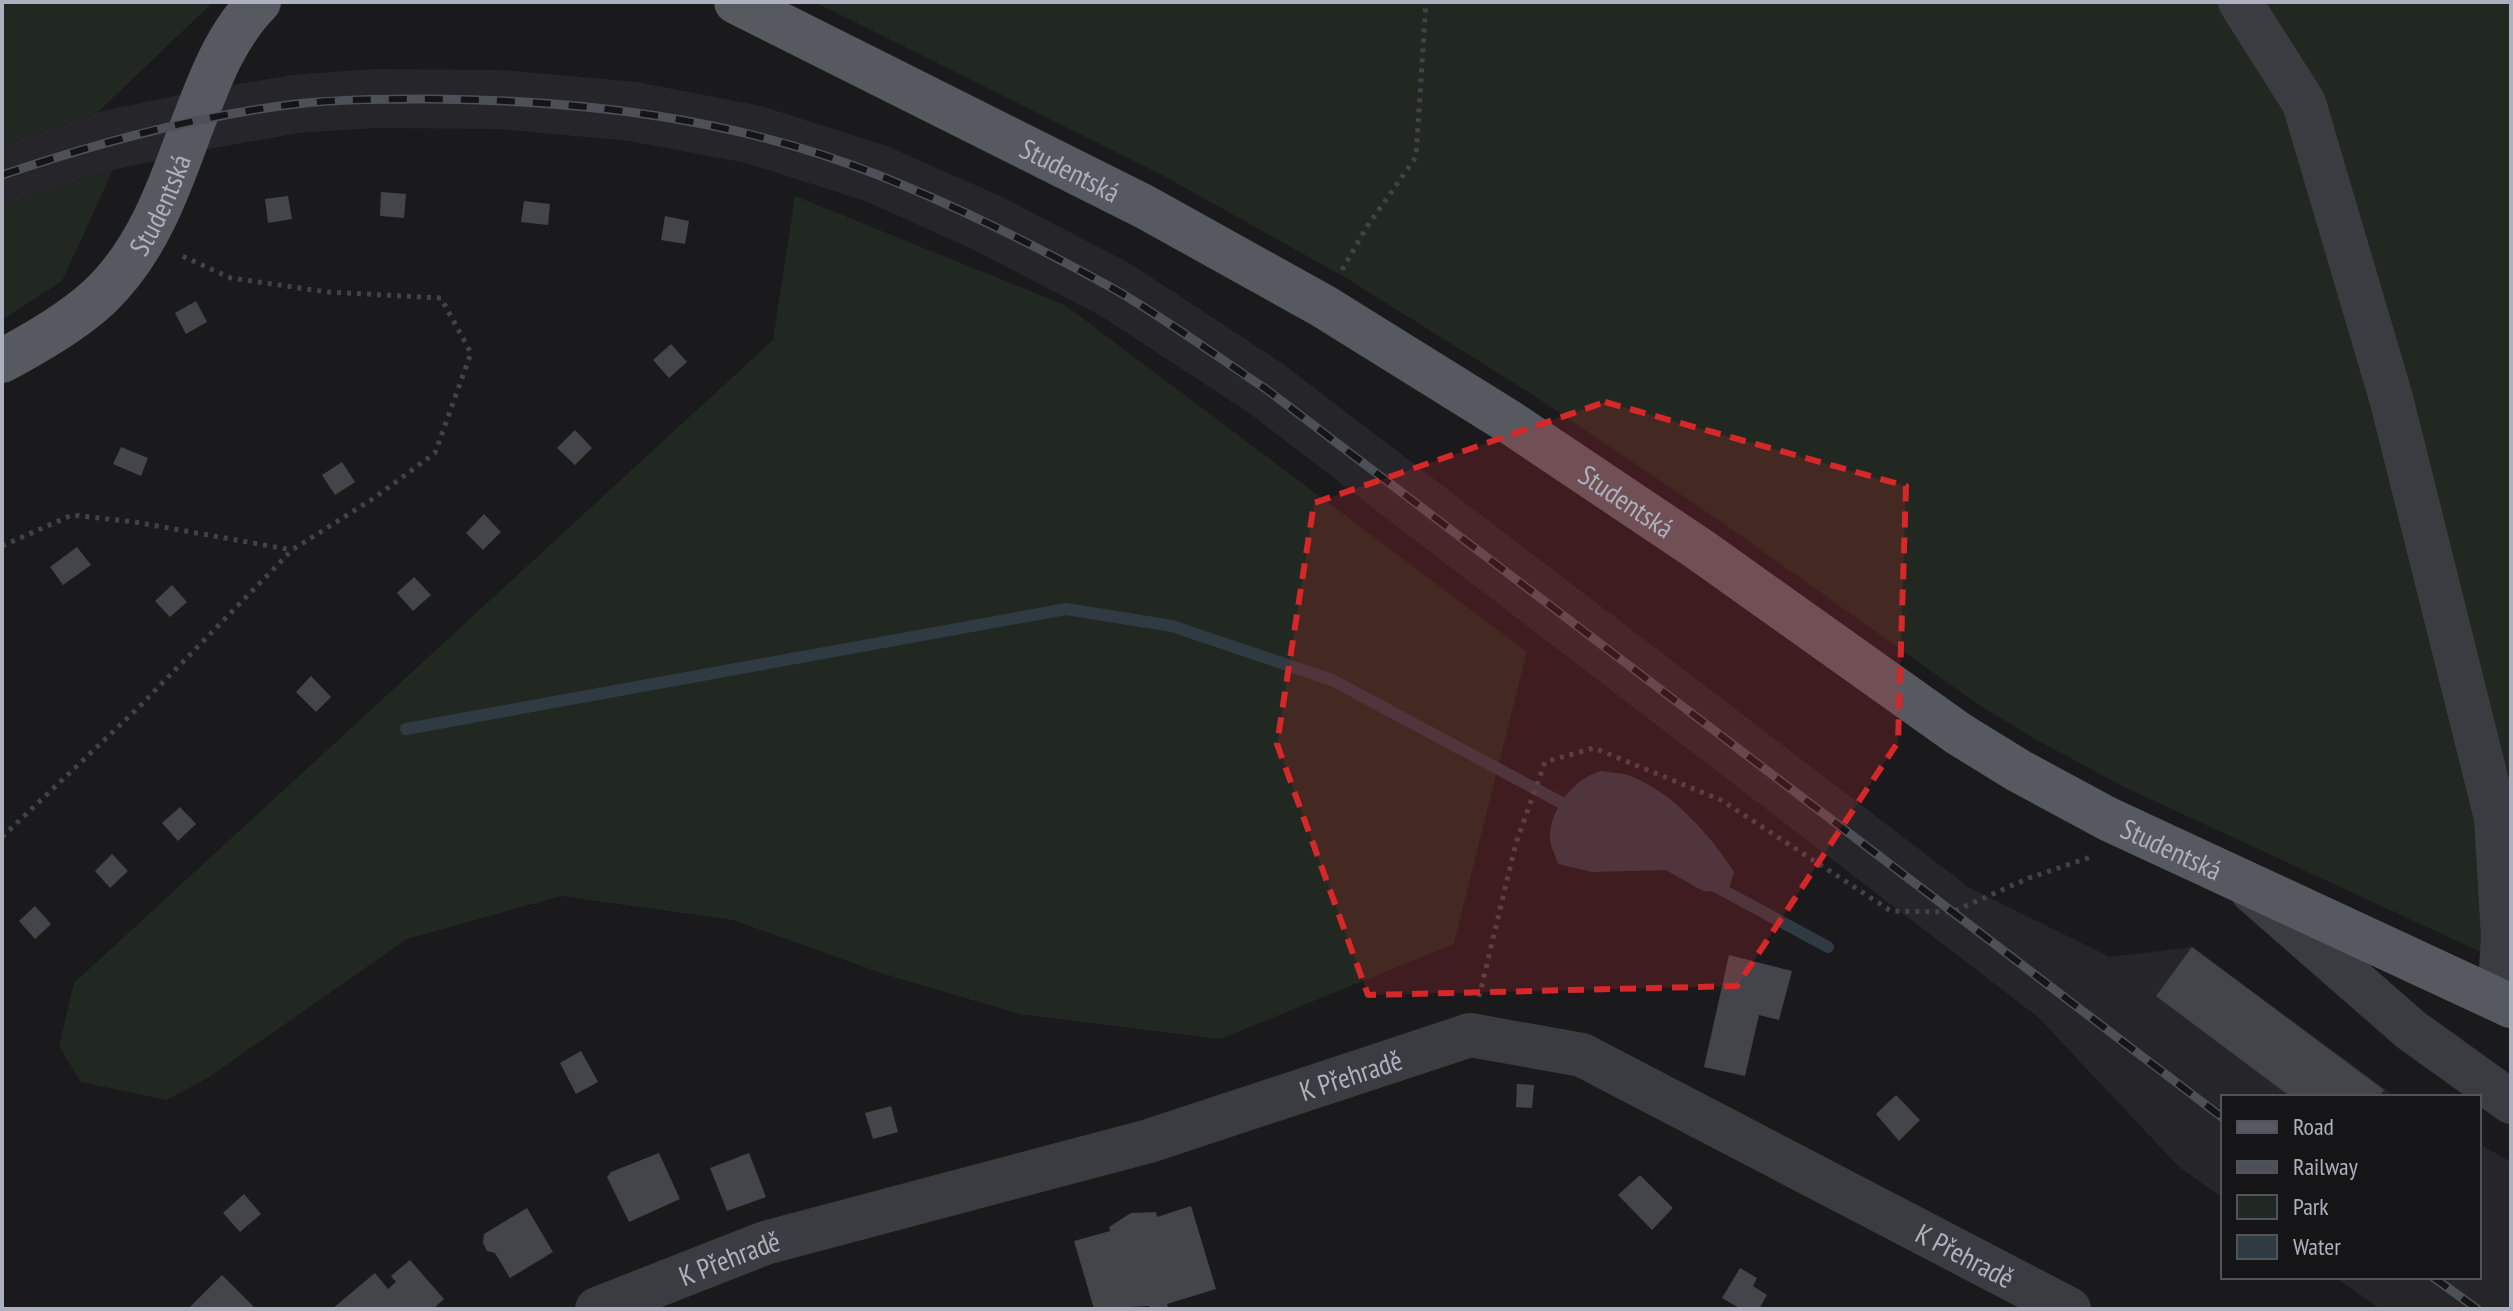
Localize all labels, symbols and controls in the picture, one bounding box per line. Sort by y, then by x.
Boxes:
street label: Studentská [1014,129,1127,210]
street label: Studentská [120,149,198,262]
street label: Studentská [1572,455,1682,546]
street label: Studentská [2115,809,2228,888]
street label: K Přehradě [1294,1040,1407,1109]
legend [2221,1095,2481,1279]
text: Road [2293,1111,2334,1142]
text: Railway [2293,1151,2358,1182]
text: Park [2293,1191,2329,1222]
street label: K Přehradě [1910,1214,2021,1296]
street label: K Přehradě [673,1221,784,1294]
text: Water [2293,1231,2341,1262]

